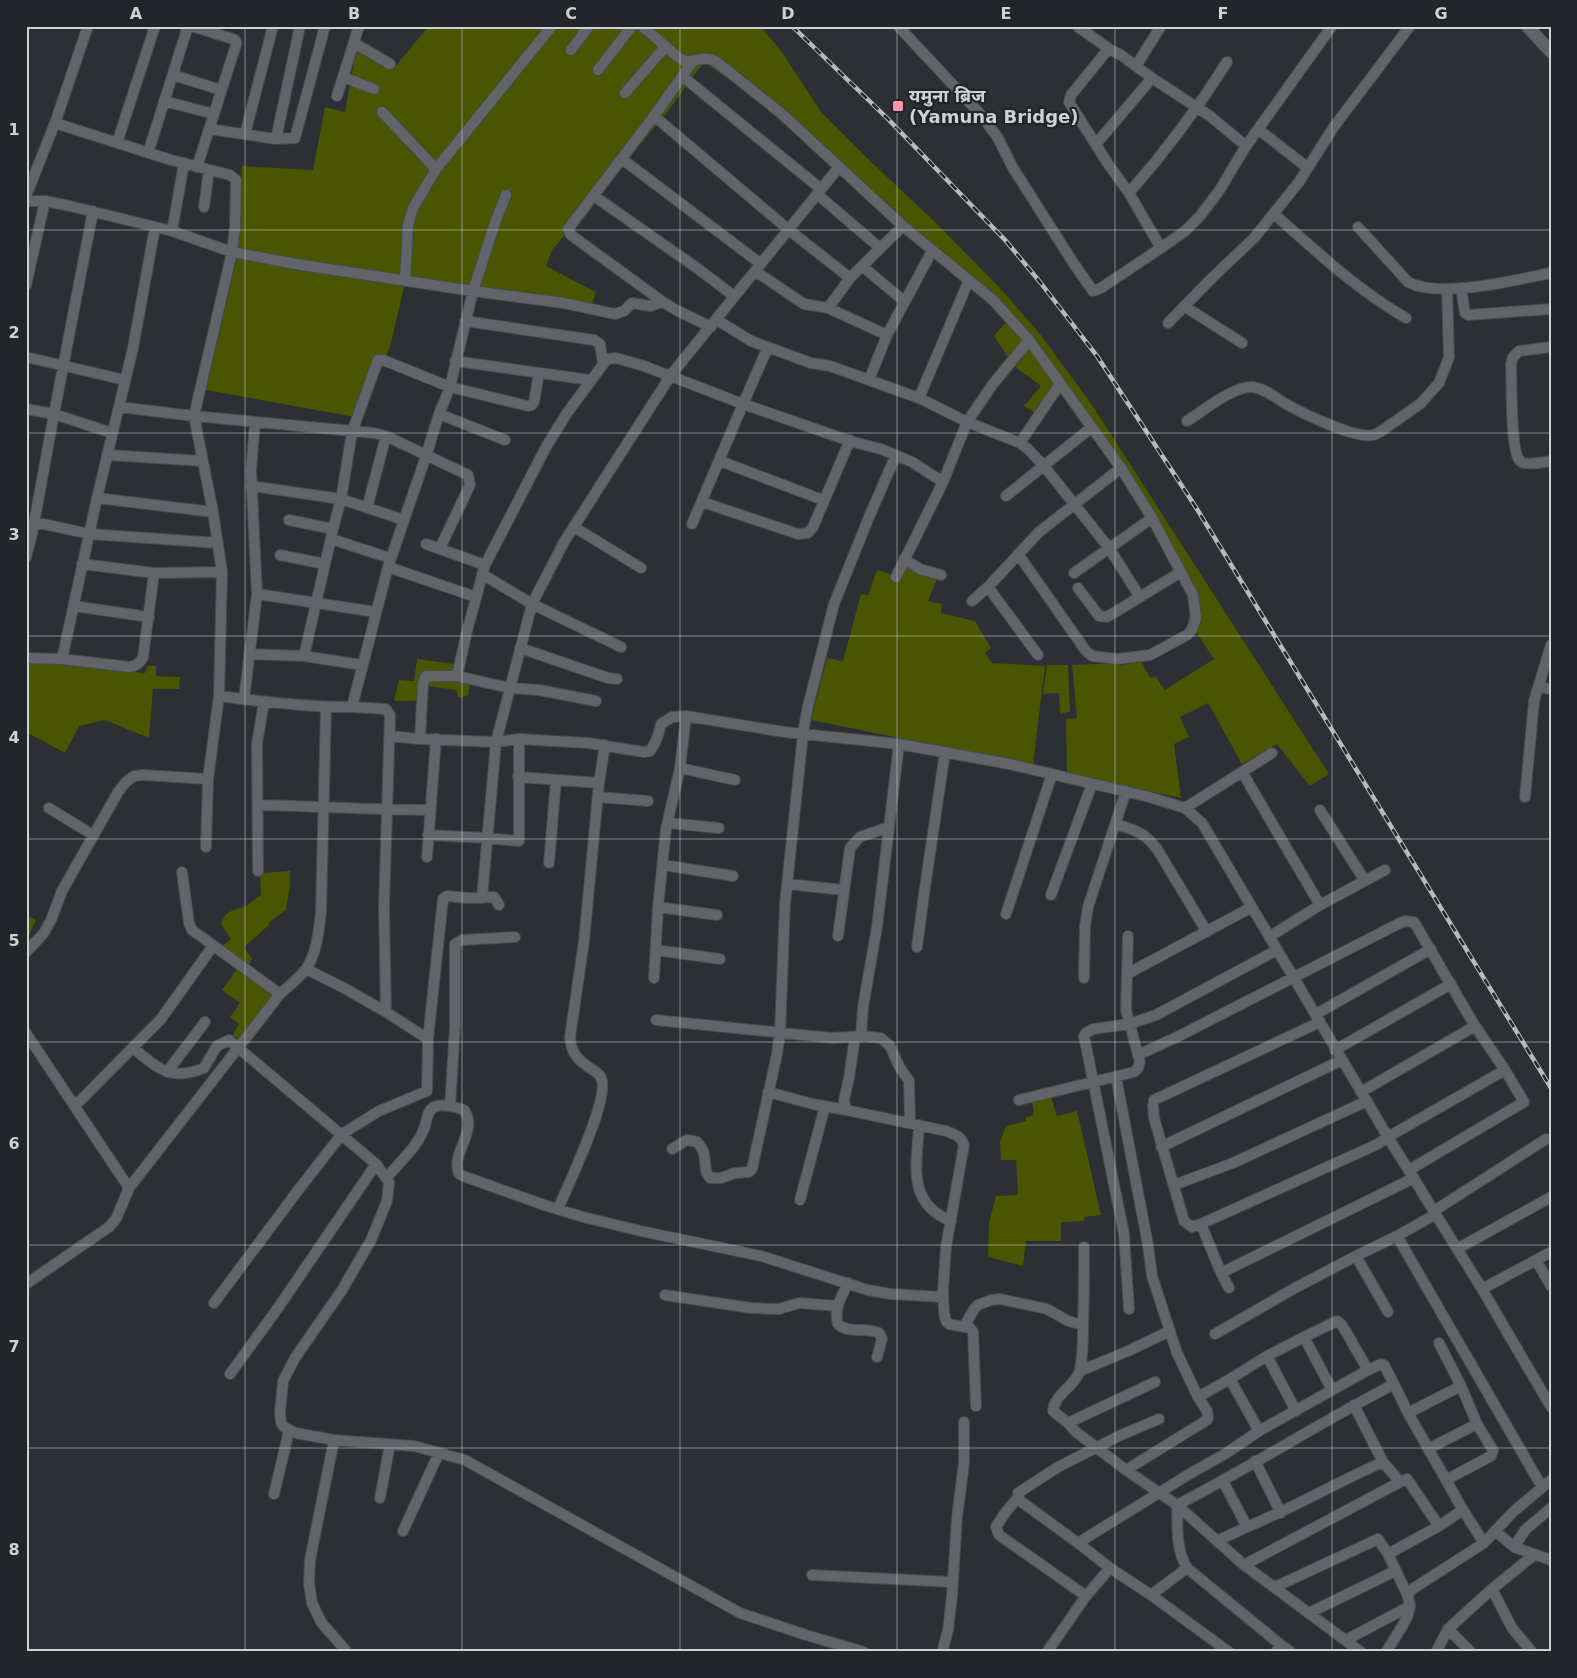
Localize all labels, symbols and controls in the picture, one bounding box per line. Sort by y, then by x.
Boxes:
text: A [130,4,143,23]
text: B [348,4,360,23]
text: C [565,4,577,23]
text: D [781,4,795,23]
text: E [1001,4,1011,23]
text: F [1218,4,1228,23]
text: G [1434,4,1448,23]
place label: यमुना ब्रिज (Yamuna Bridge) [909,85,1079,127]
marker: यमुना ब्रिज (Yamuna Bridge) [891,99,905,113]
text: 1 [8,120,20,139]
text: 2 [8,323,20,342]
text: 3 [8,525,20,544]
text: 4 [8,728,20,747]
text: 5 [8,931,20,950]
text: 6 [8,1134,20,1153]
text: 7 [8,1337,20,1356]
text: 8 [8,1540,20,1559]

